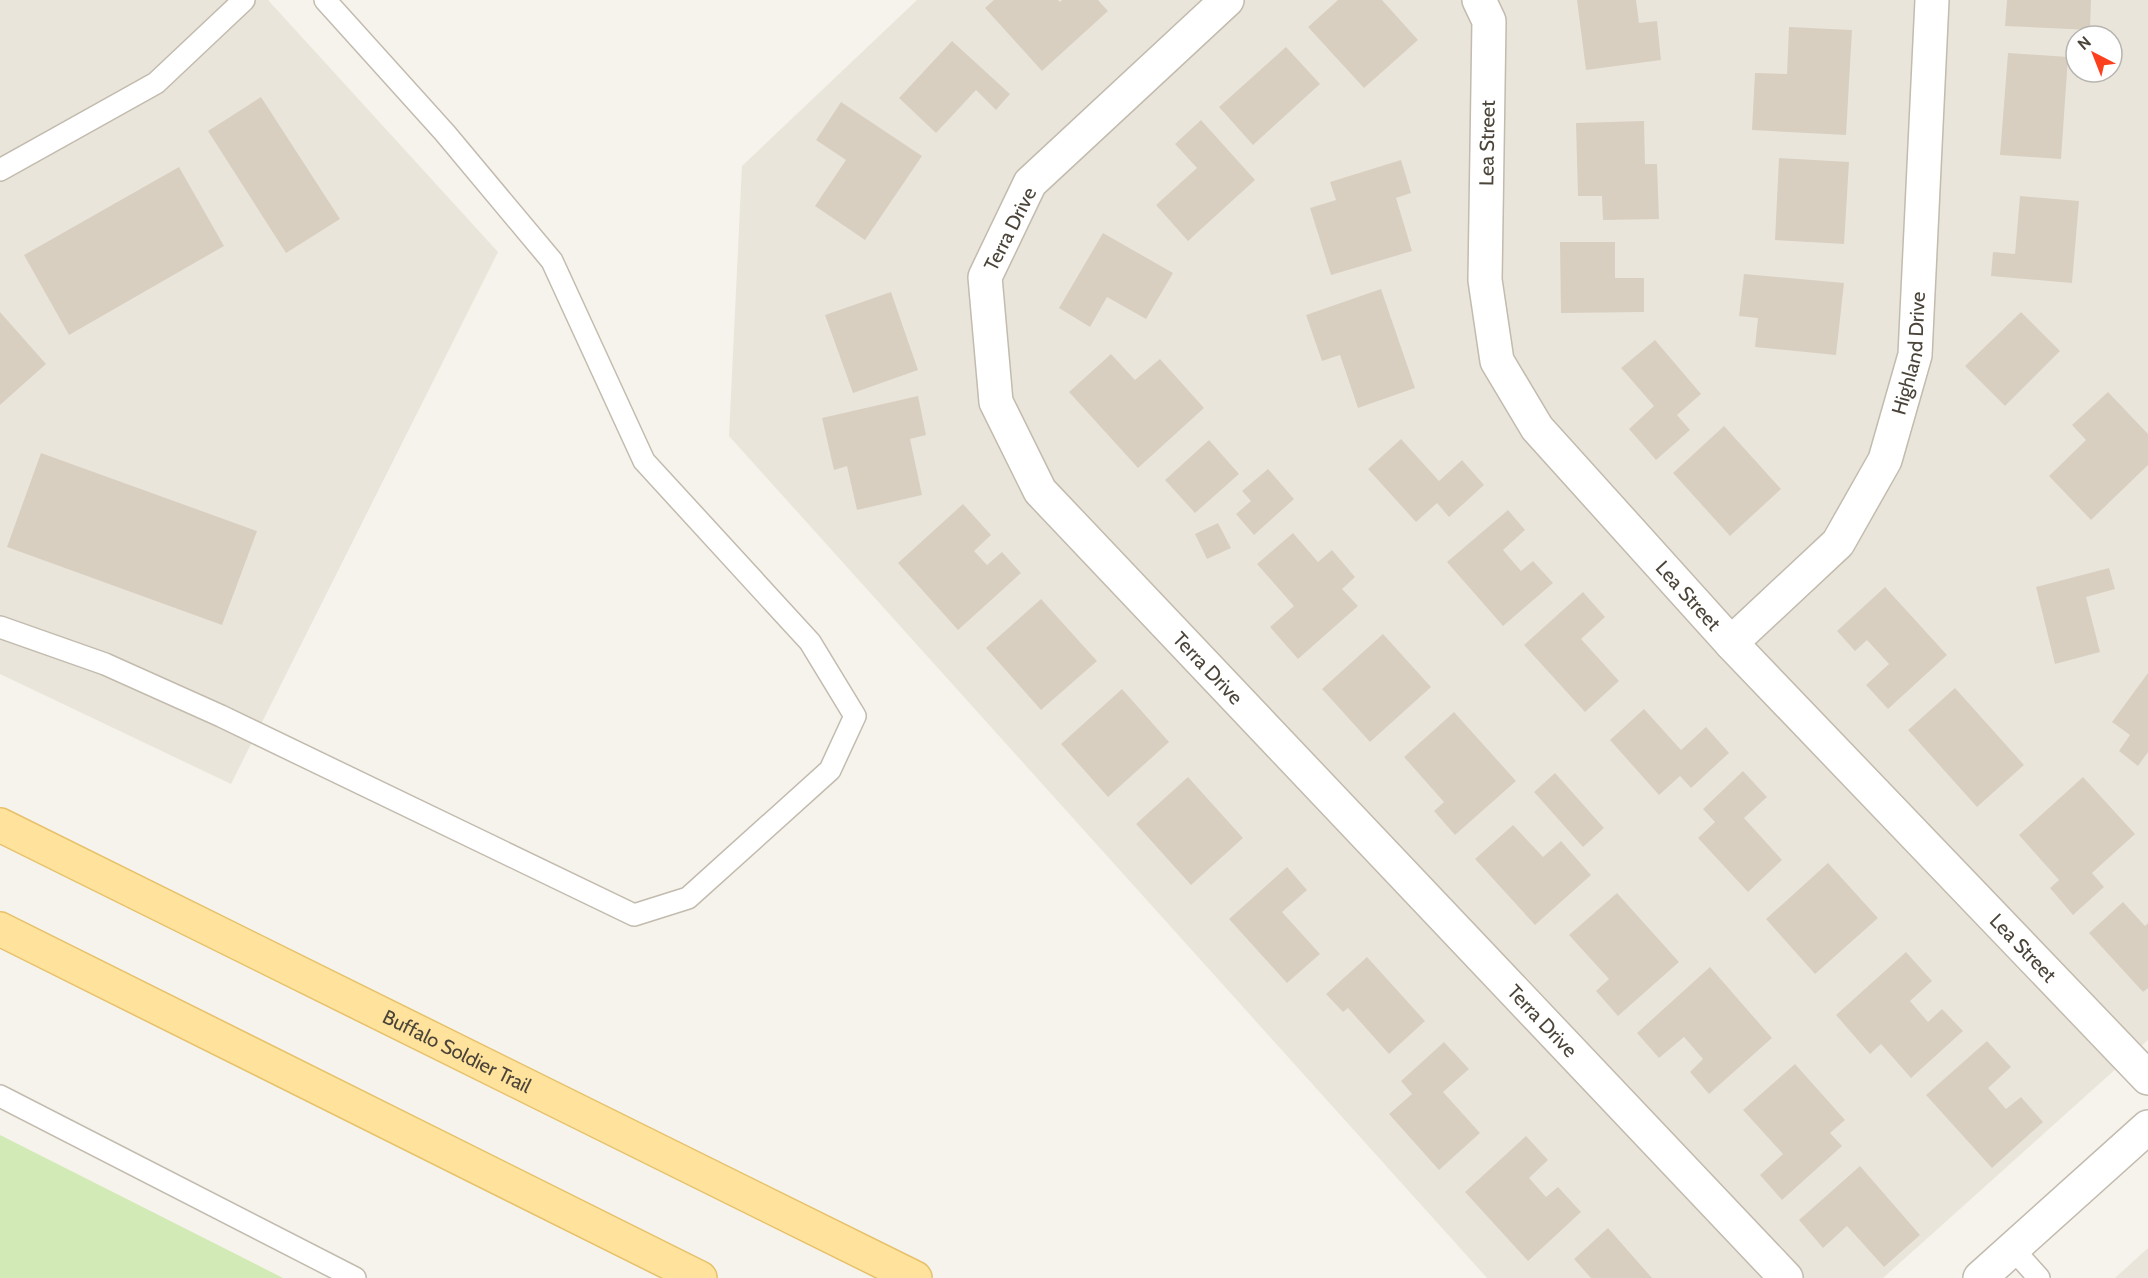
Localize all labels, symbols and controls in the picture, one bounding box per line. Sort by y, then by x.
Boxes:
north arrow [2064,24,2124,84]
text: N [2074,32,2095,54]
street label: Lea Street [1474,100,1500,186]
street label: Terra Drive [979,183,1041,275]
street label: Highland Drive [1887,291,1930,417]
street label: Lea Street [1651,556,1726,636]
street label: Terra Drive [1168,627,1248,709]
street label: Lea Street [1985,909,2062,987]
street label: Terra Drive [1502,980,1582,1062]
street label: Buffalo Soldier Trail [379,1004,536,1098]

